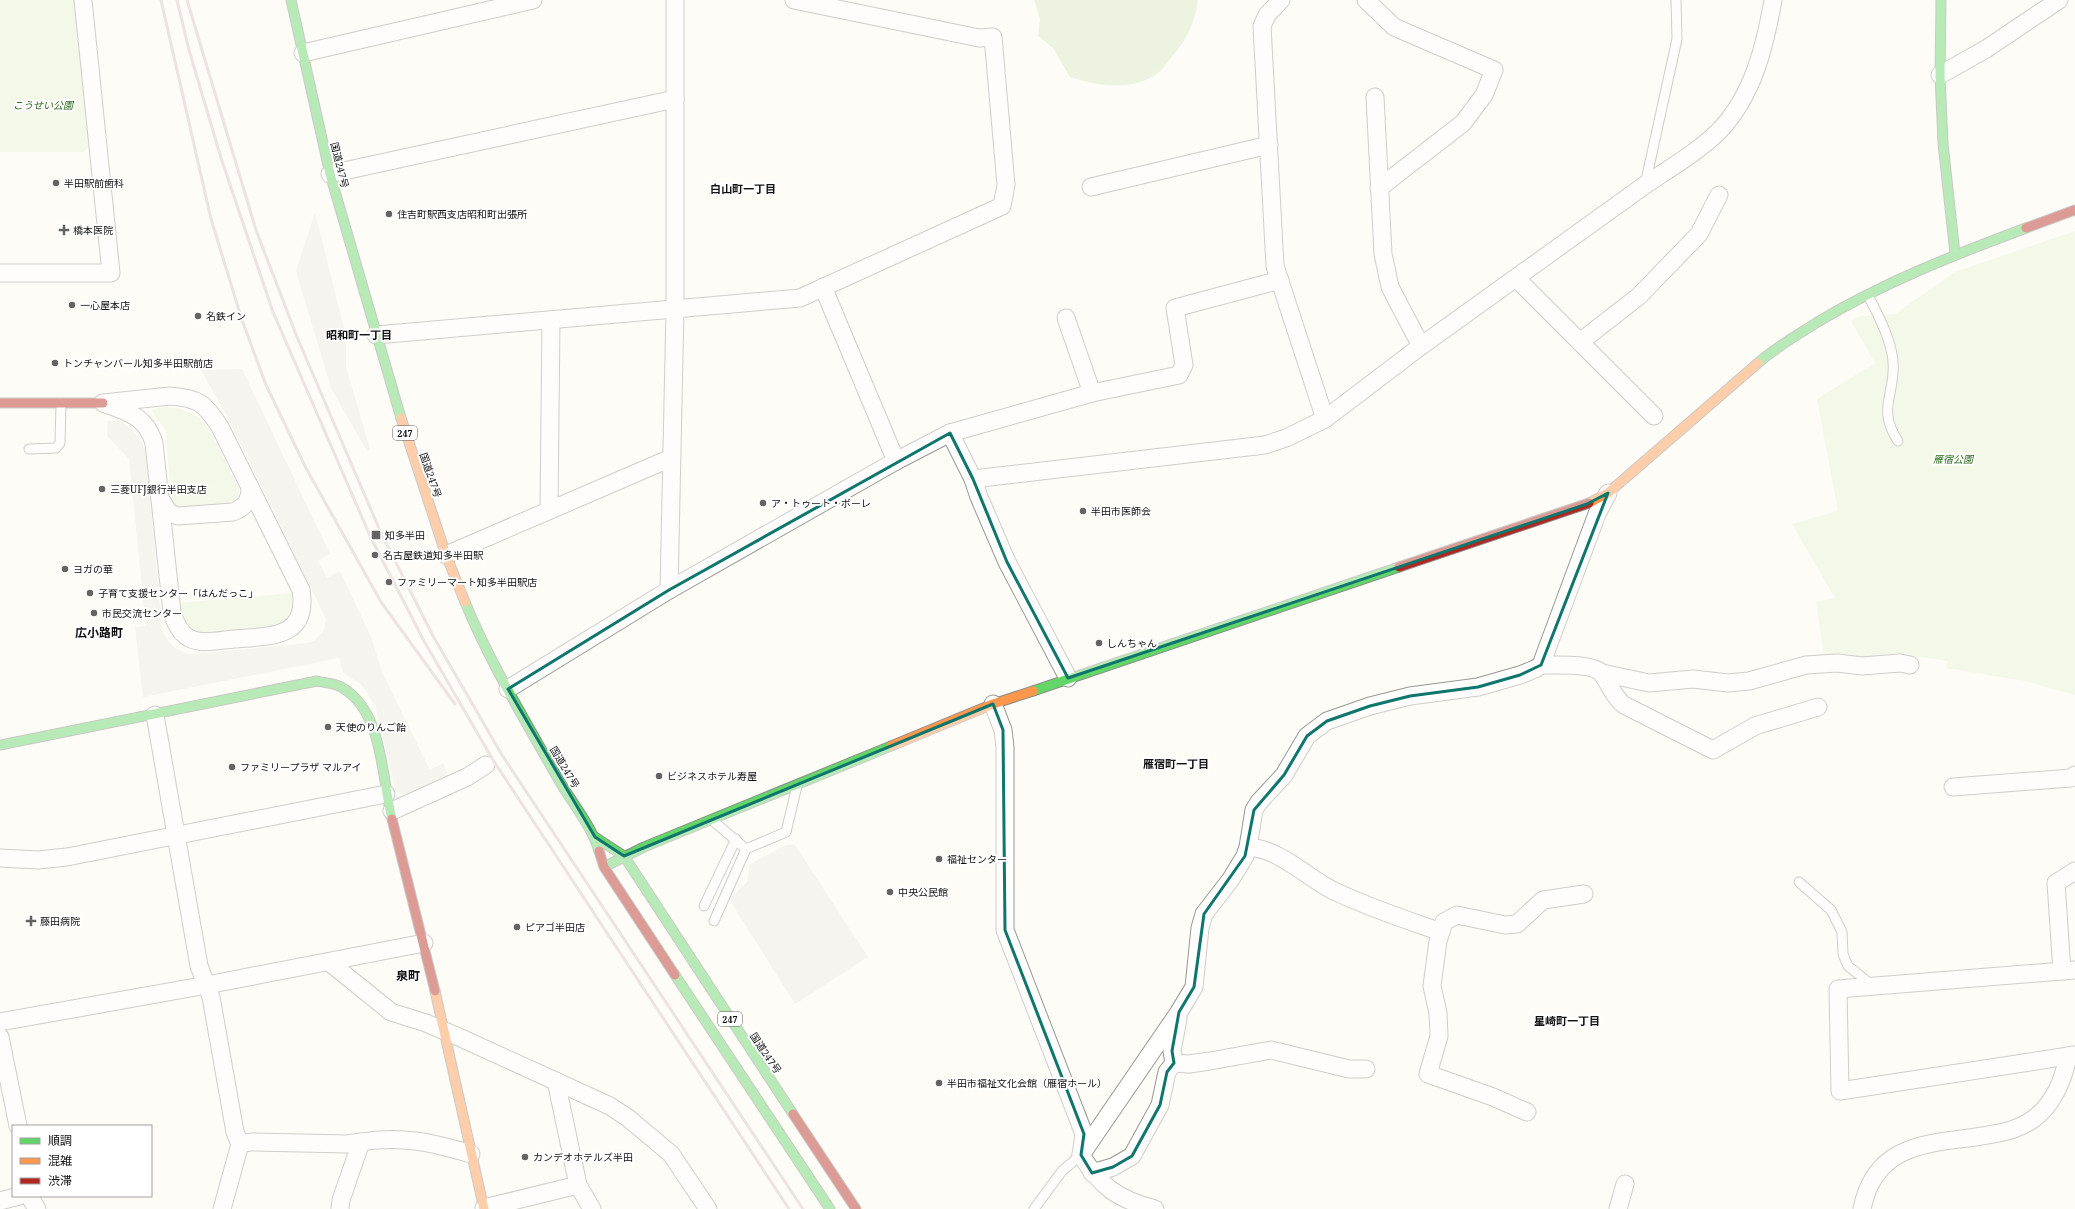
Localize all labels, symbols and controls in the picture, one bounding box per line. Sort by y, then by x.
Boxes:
park label: こうせい公園 [13,98,75,112]
street label: 国道247号 [328,141,352,189]
place label: 半田駅前歯科 [64,176,124,190]
marker: 半田駅前歯科 [51,178,61,188]
district label: 白山町一丁目 [710,181,776,196]
place label: 住吉町駅西支店昭和町出張所 [397,207,527,221]
marker: 住吉町駅西支店昭和町出張所 [384,209,394,219]
place label: 橋本医院 [73,223,113,237]
marker: 橋本医院 [58,224,70,236]
place label: 一心屋本店 [80,298,130,312]
marker: 一心屋本店 [67,300,77,310]
place label: 名鉄イン [206,309,246,323]
marker: 名鉄イン [193,311,203,321]
district label: 昭和町一丁目 [326,327,392,342]
place label: トンチャンバール知多半田駅前店 [63,356,213,370]
marker: トンチャンバール知多半田駅前店 [50,358,60,368]
road number: 247 [393,426,417,440]
street label: 国道247号 [417,451,445,499]
park label: 雁宿公園 [1933,452,1975,466]
place label: 三菱UFJ銀行半田支店 [110,482,207,496]
marker: 三菱UFJ銀行半田支店 [97,484,107,494]
place label: ア・トゥート・ボーレ [771,496,871,510]
marker: ア・トゥート・ボーレ [758,498,768,508]
place label: 半田市医師会 [1091,504,1151,518]
marker: 半田市医師会 [1078,506,1088,516]
place label: 知多半田 [385,528,425,542]
marker: 知多半田 [370,529,382,541]
place label: 名古屋鉄道知多半田駅 [383,548,484,562]
marker: 名古屋鉄道知多半田駅 [370,550,380,560]
place label: ヨガの華 [73,562,113,576]
marker: ヨガの華 [60,564,70,574]
place label: ファミリーマート知多半田駅店 [397,575,537,589]
marker: ファミリーマート知多半田駅店 [384,577,394,587]
place label: 子育て支援センター「はんだっこ」 [98,586,258,600]
marker: 子育て支援センター「はんだっこ」 [85,588,95,598]
place label: 市民交流センター [102,606,182,620]
marker: 市民交流センター [89,608,99,618]
district label: 広小路町 [75,624,123,641]
place label: しんちゃん [1107,636,1157,650]
marker: しんちゃん [1094,638,1104,648]
place label: 天使のりんご飴 [336,720,406,734]
marker: 天使のりんご飴 [323,722,333,732]
street label: 国道247号 [547,743,583,791]
district label: 雁宿町一丁目 [1143,756,1209,771]
place label: ファミリープラザ マルアイ [240,760,362,774]
marker: ファミリープラザ マルアイ [227,762,237,772]
place label: ビジネスホテル寿屋 [667,769,757,783]
marker: ビジネスホテル寿屋 [654,771,664,781]
place label: 福祉センター [947,852,1007,866]
marker: 福祉センター [934,854,944,864]
place label: 中央公民館 [898,885,948,899]
marker: 中央公民館 [885,887,895,897]
place label: 藤田病院 [40,914,80,928]
marker: 藤田病院 [25,915,37,927]
place label: ピアゴ半田店 [525,920,585,934]
marker: ピアゴ半田店 [512,922,522,932]
district label: 泉町 [396,967,420,984]
road number: 247 [718,1012,742,1026]
district label: 星崎町一丁目 [1534,1013,1600,1028]
street label: 国道247号 [747,1030,785,1076]
place label: 半田市福祉文化会館（雁宿ホール） [947,1076,1107,1090]
marker: 半田市福祉文化会館（雁宿ホール） [934,1078,944,1088]
legend [12,1125,152,1197]
text: 順調 [48,1132,72,1149]
place label: カンデオホテルズ半田 [533,1150,633,1164]
text: 混雑 [48,1152,72,1169]
marker: カンデオホテルズ半田 [520,1152,530,1162]
text: 渋滞 [48,1172,72,1189]

